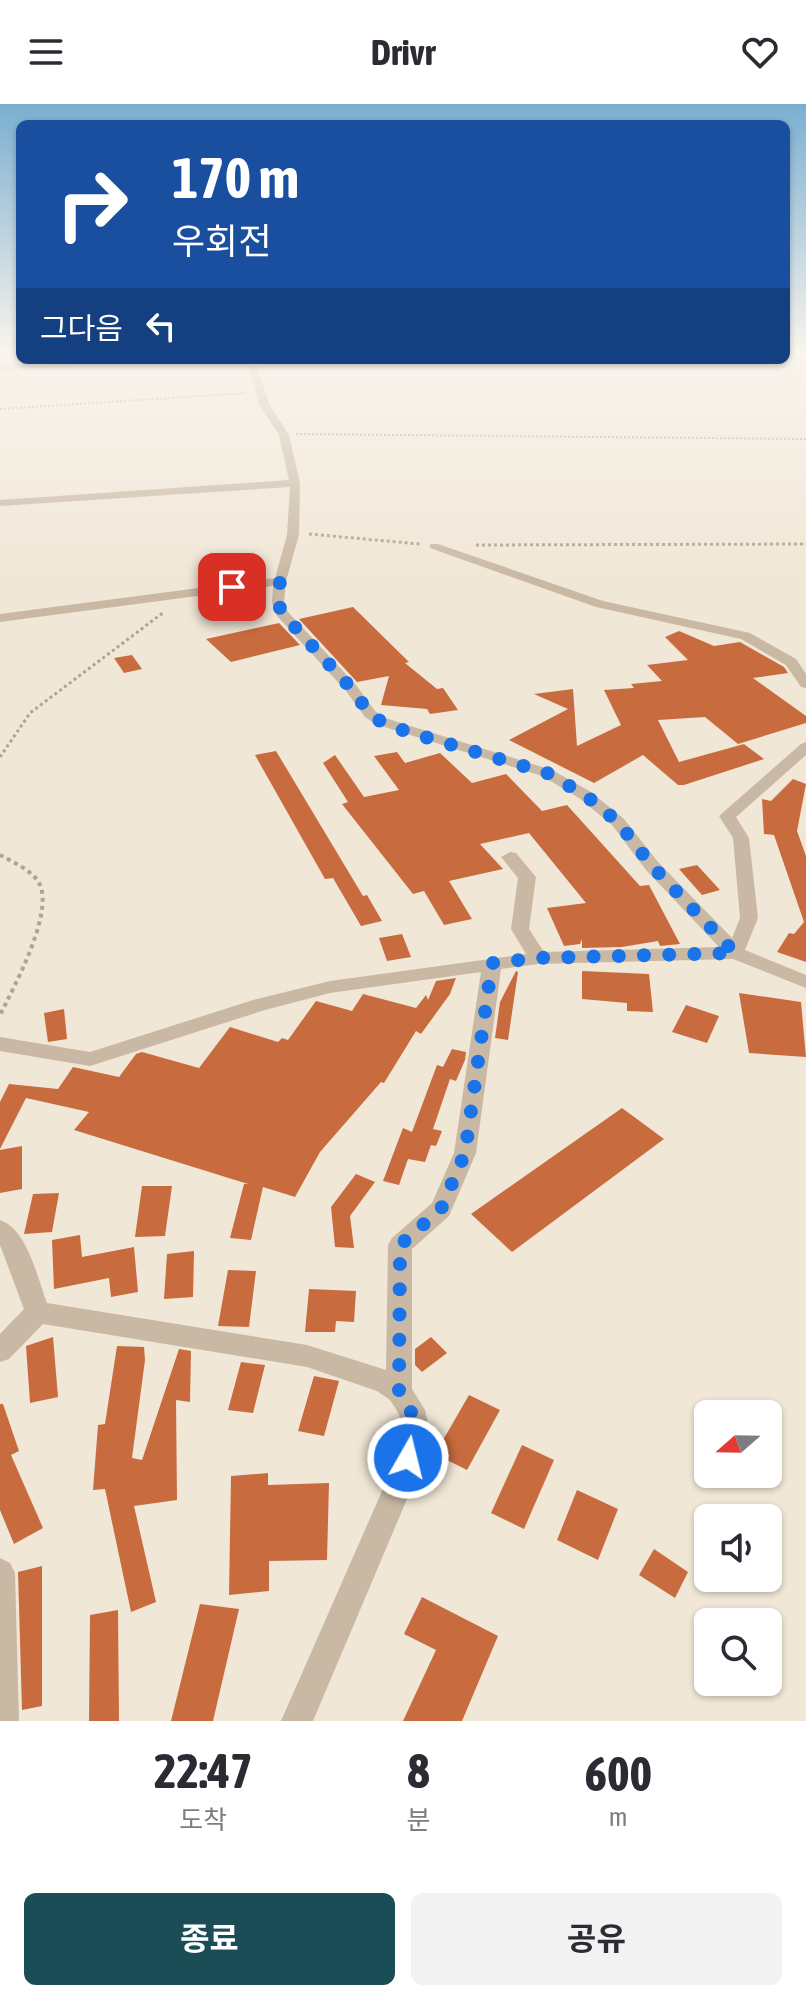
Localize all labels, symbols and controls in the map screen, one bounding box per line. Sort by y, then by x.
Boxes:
icon: menu [24,30,68,74]
icon: heart [738,30,782,74]
text: Drivr [371,31,435,73]
text: 170 m [172,146,299,210]
icon: right [40,152,144,256]
text: 우회전 [172,220,271,262]
icon: left [139,304,183,348]
text: 그다음 [40,311,123,345]
pin [198,553,266,621]
icon: arrive [210,565,254,609]
north arrow [694,1400,782,1488]
map controls [694,1400,782,1696]
position arrow [366,1416,450,1500]
button: sound [694,1504,782,1592]
button: search [694,1608,782,1696]
text: 22:47 [154,1743,253,1798]
text: 8 [407,1743,430,1798]
text: 600 [584,1746,652,1801]
text: m [609,1802,628,1832]
text: 도착 [179,1805,227,1835]
text: 분 [407,1805,431,1835]
button: 종료 [24,1893,395,1985]
button: 공유 [411,1893,782,1985]

